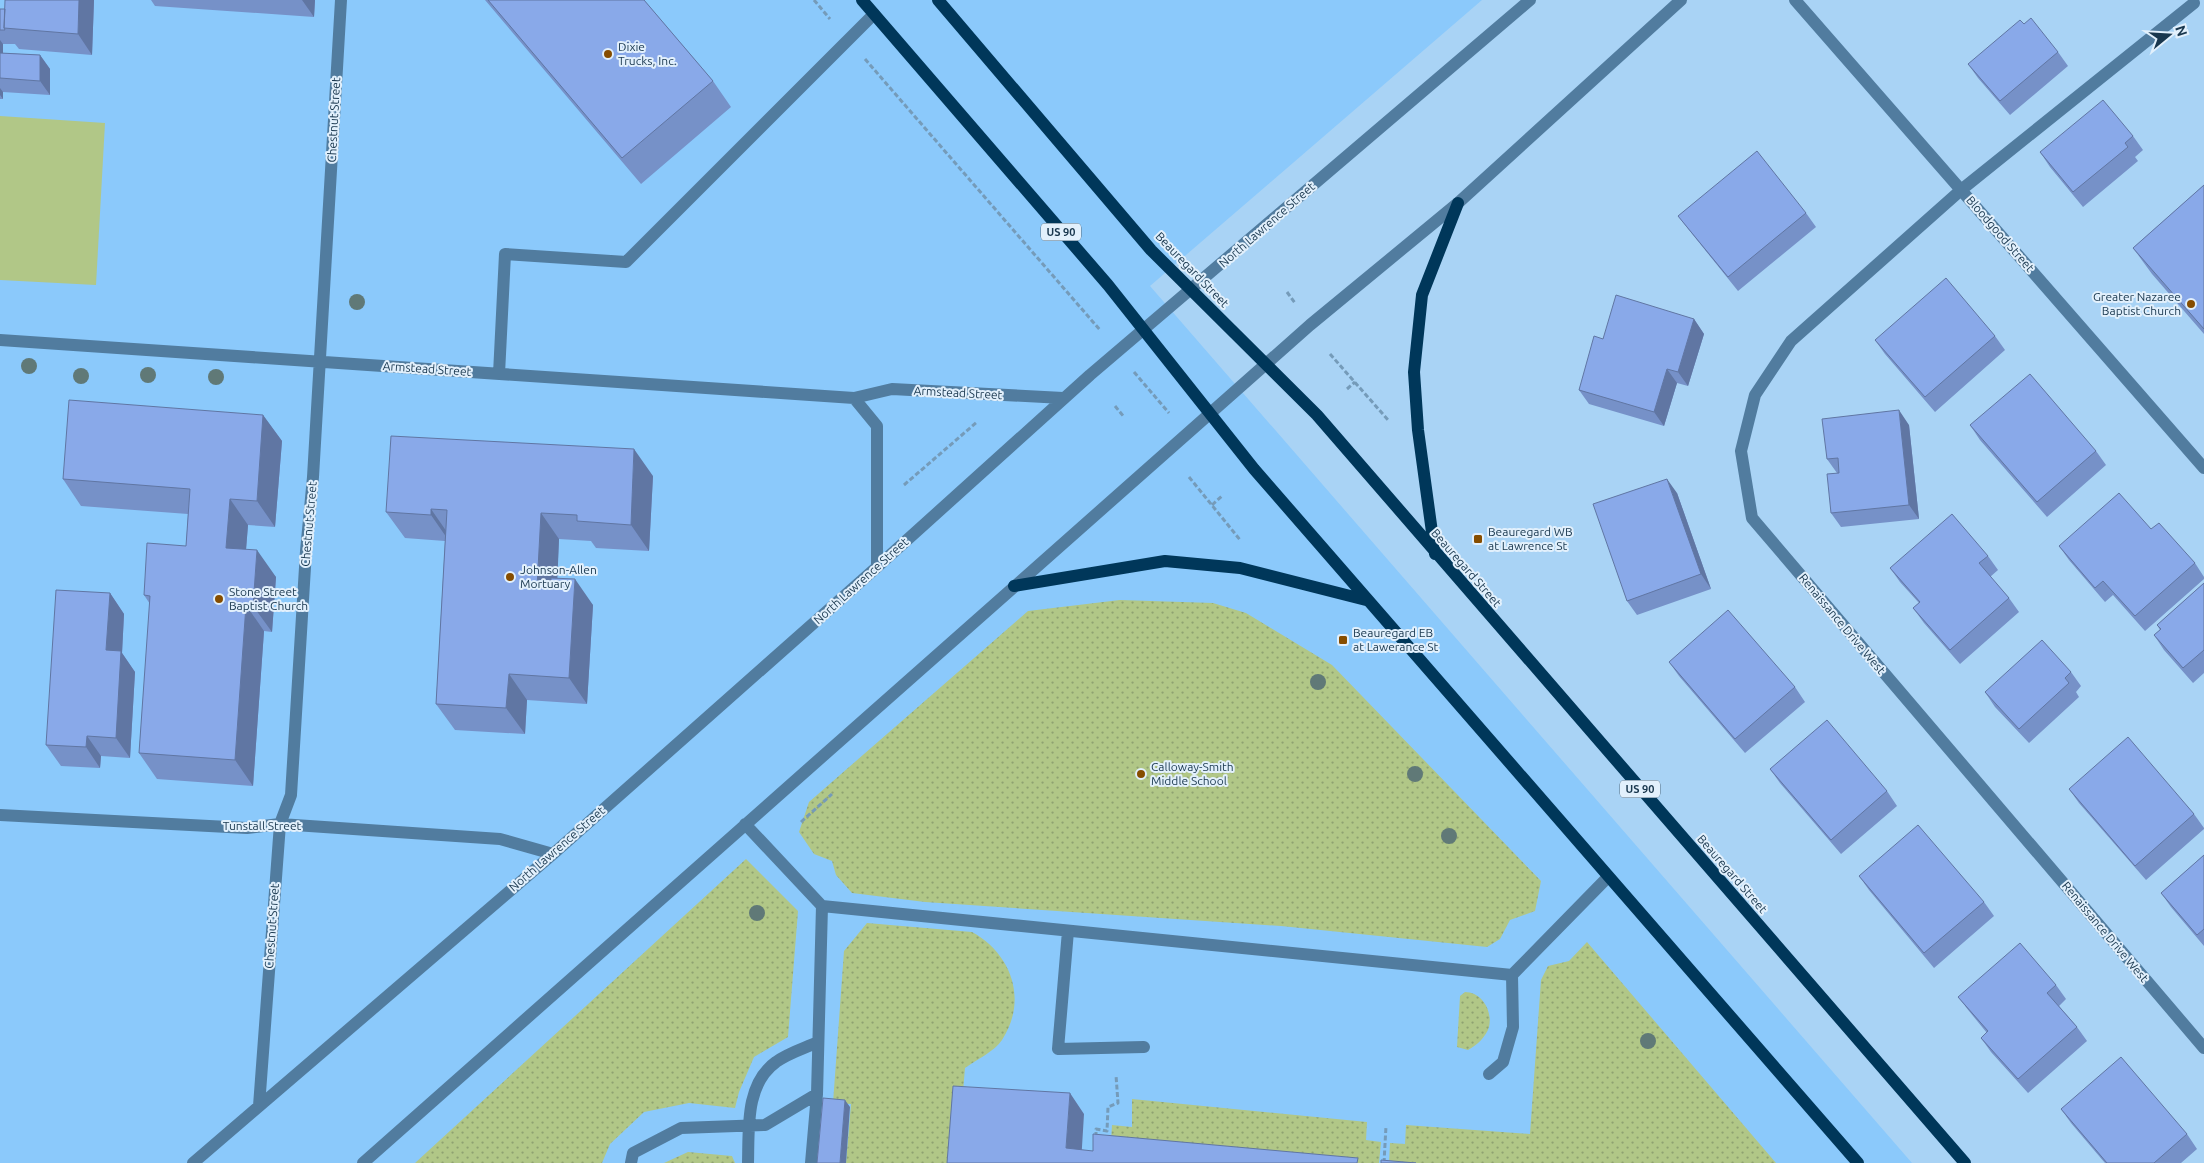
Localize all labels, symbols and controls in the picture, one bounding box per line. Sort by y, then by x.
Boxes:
north arrow [2144,10,2194,60]
text: N [2172,24,2191,38]
place label: Dixie Trucks, Inc. [618,40,677,67]
marker: Dixie Trucks, Inc. [602,48,614,60]
street label: Chestnut Street [325,77,342,163]
street label: North Lawrence Street [1216,179,1317,270]
street label: Bloodgood Street [1964,193,2037,274]
road number: US 90 [1041,223,1081,240]
street label: Beauregard Street [1153,229,1232,310]
place label: Greater Nazaree Baptist Church [2093,290,2181,317]
marker: Greater Nazaree Baptist Church [2185,298,2197,310]
street label: Armstead Street [382,359,472,378]
street label: Armstead Street [913,384,1003,401]
street label: Chestnut Street [298,481,319,567]
place label: Beauregard WB at Lawrence St [1488,525,1573,552]
street label: Beauregard Street [1429,526,1504,610]
marker: Beauregard WB at Lawrence St [1472,533,1484,545]
street label: North Lawrence Street [811,535,911,626]
place label: Johnson-Allen Mortuary [520,563,597,590]
marker: Johnson-Allen Mortuary [504,571,516,583]
street label: Renaissance Drive West [1797,571,1888,677]
place label: Stone Street Baptist Church [229,585,308,612]
marker: Stone Street Baptist Church [213,593,225,605]
place label: Beauregard EB at Lawerance St [1353,626,1439,653]
marker: Beauregard EB at Lawerance St [1337,634,1349,646]
place label: Calloway-Smith Middle School [1151,760,1234,787]
marker: Calloway-Smith Middle School [1135,768,1147,780]
road number: US 90 [1620,781,1660,798]
street label: North Lawrence Street [506,803,607,894]
street label: Tunstall Street [223,819,302,832]
street label: Beauregard Street [1695,832,1770,916]
street label: Renaissance Drive West [2060,879,2151,985]
street label: Chestnut Street [262,883,281,969]

